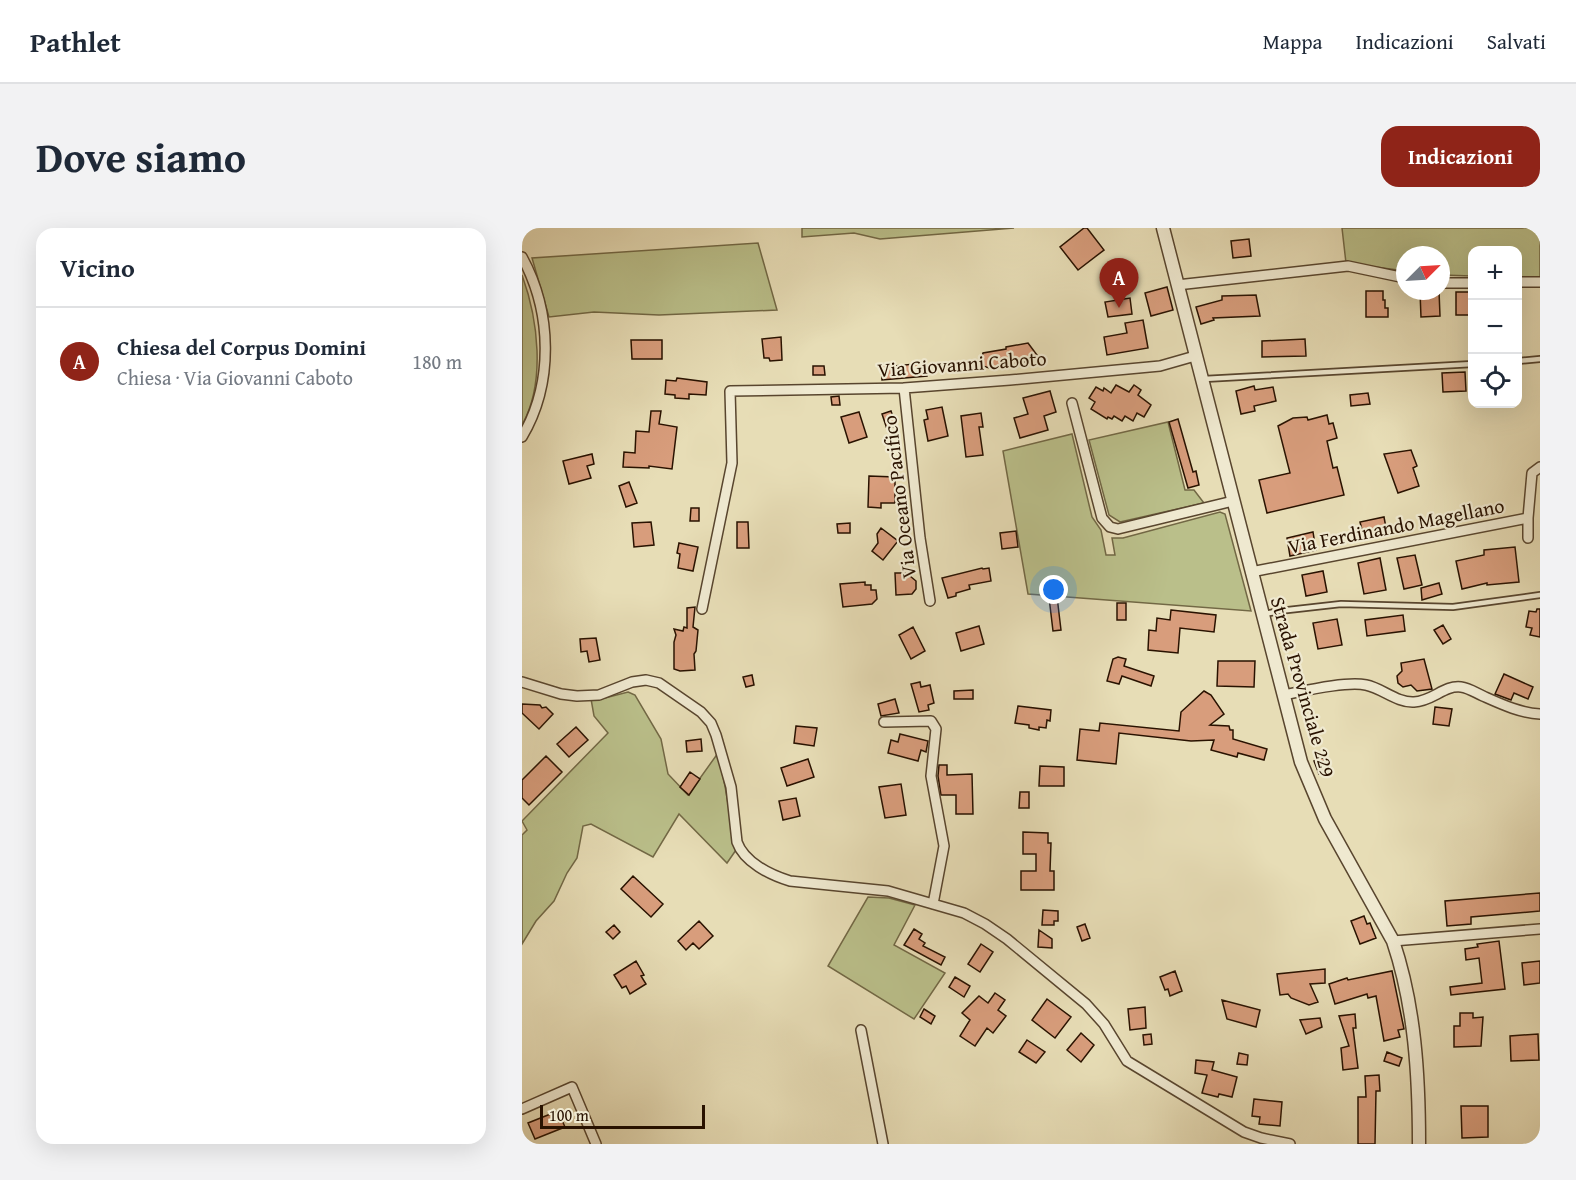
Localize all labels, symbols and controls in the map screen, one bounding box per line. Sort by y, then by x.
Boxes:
text: Pathlet [30,21,121,62]
text: Mappa [1263,26,1323,57]
text: Indicazioni [1356,26,1454,57]
text: Salvati [1487,26,1546,57]
text: Dove siamo [36,126,246,187]
button: Indicazioni [1381,126,1540,187]
north arrow [1396,246,1450,300]
map controls [1468,246,1522,408]
button: + [1468,246,1522,300]
text: Vicino [60,248,135,287]
pin: A [1100,259,1138,308]
button: − [1468,300,1522,354]
text: Chiesa del Corpus Domini [117,331,366,363]
street label: Via Giovanni Caboto [876,343,1047,384]
text: A [73,347,86,376]
text: 180 m [412,347,462,376]
button: locate [1468,354,1522,408]
text: Chiesa · Via Giovanni Caboto [117,363,353,392]
street label: Via Oceano Pacifico [874,414,923,580]
street label: Via Ferdinando Magellano [1285,490,1507,561]
your location [1039,575,1068,604]
street label: Strada Provinciale 229 [1264,593,1343,780]
scale bar [540,1102,705,1130]
text: 100 m [549,1103,589,1127]

